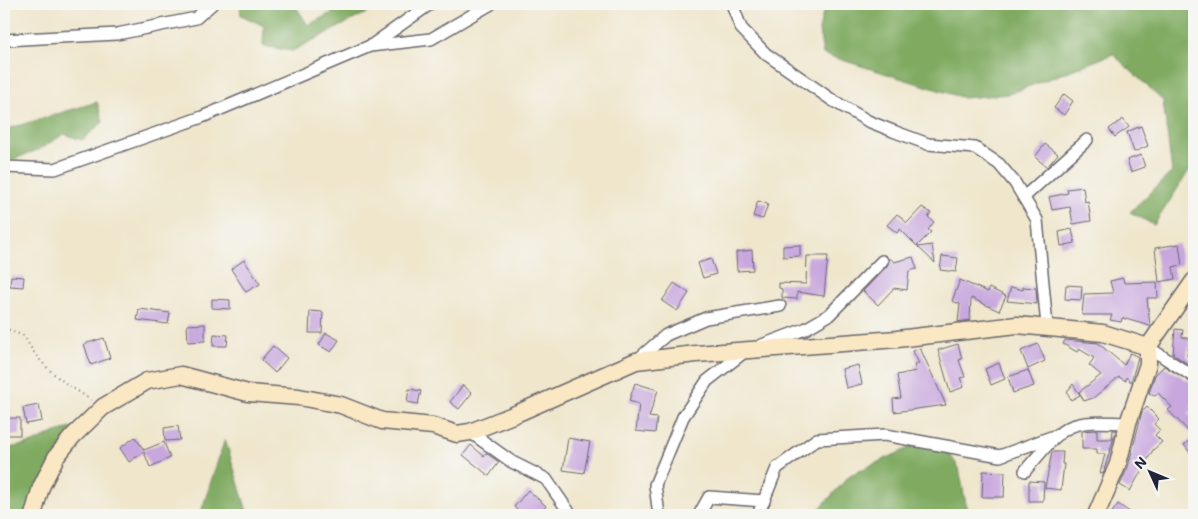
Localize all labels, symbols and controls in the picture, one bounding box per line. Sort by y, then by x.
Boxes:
north arrow [1126,446,1176,496]
text: N [1130,452,1151,473]

